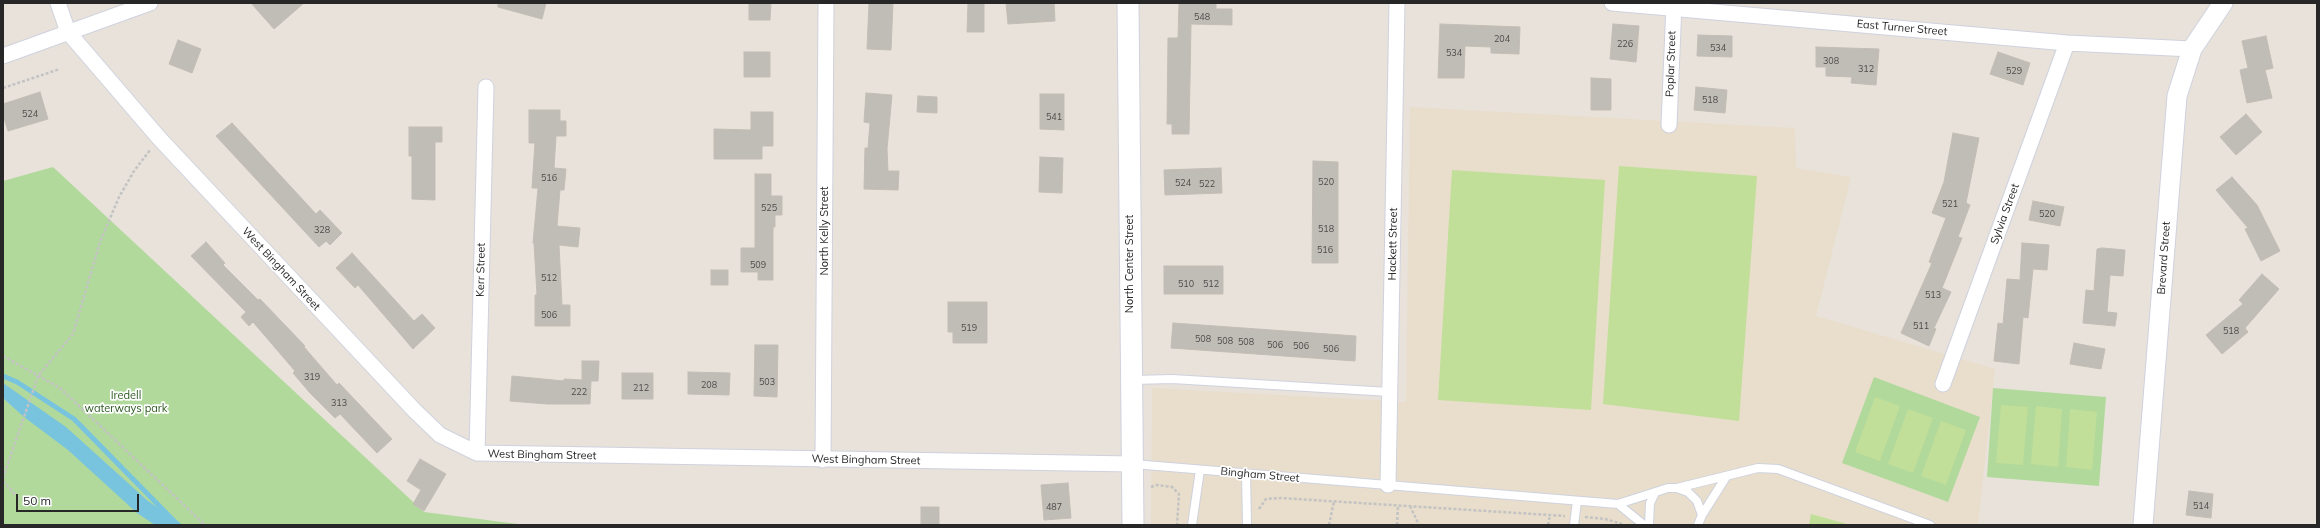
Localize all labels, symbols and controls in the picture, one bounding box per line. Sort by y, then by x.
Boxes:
house number: 548 [1194,12,1210,22]
street label: East Turner Street [1856,17,1948,39]
street label: Poplar Street [1663,31,1679,97]
house number: 204 [1494,34,1510,44]
house number: 226 [1617,39,1633,49]
house number: 534 [1710,43,1726,53]
house number: 534 [1446,48,1462,58]
house number: 308 [1823,56,1839,66]
house number: 312 [1858,64,1874,74]
house number: 529 [2006,66,2022,76]
house number: 518 [1702,95,1718,105]
house number: 524 [22,109,38,119]
house number: 541 [1046,112,1062,122]
house number: 516 [541,173,557,183]
house number: 520 [1318,177,1334,187]
house number: 524 [1175,178,1191,188]
house number: 522 [1199,179,1215,189]
street label: Sylvia Street [1988,182,2022,246]
street label: North Kelly Street [818,186,832,276]
house number: 521 [1942,199,1958,209]
house number: 525 [761,203,777,213]
street label: Hackett Street [1386,207,1400,281]
house number: 520 [2039,209,2055,219]
street label: North Center Street [1123,215,1137,313]
street label: Brevard Street [2155,221,2173,295]
house number: 518 [1318,224,1334,234]
street label: West Bingham Street [239,225,323,313]
house number: 328 [314,225,330,235]
street label: Kerr Street [474,243,488,297]
house number: 516 [1317,245,1333,255]
house number: 509 [750,260,766,270]
house number: 512 [541,273,557,283]
house number: 510 [1178,279,1194,289]
house number: 512 [1203,279,1219,289]
house number: 513 [1925,290,1941,300]
house number: 506 [541,310,557,320]
house number: 511 [1913,321,1929,331]
house number: 519 [961,323,977,333]
house number: 518 [2223,326,2239,336]
house number: 508 [1195,334,1211,344]
house number: 508 [1217,336,1233,346]
house number: 508 [1238,337,1254,347]
house number: 506 [1267,340,1283,350]
house number: 506 [1293,341,1309,351]
house number: 506 [1323,344,1339,354]
house number: 319 [304,372,320,382]
house number: 503 [759,377,775,387]
house number: 208 [701,380,717,390]
house number: 212 [633,383,649,393]
house number: 222 [571,387,587,397]
park label: Iredell waterways park [84,389,168,415]
house number: 313 [331,398,347,408]
street label: West Bingham Street [487,447,597,463]
street label: West Bingham Street [811,452,921,468]
street label: Bingham Street [1220,465,1300,485]
scale bar [18,486,141,512]
text: 50 m [23,493,51,508]
house number: 514 [2193,501,2209,511]
house number: 487 [1046,502,1062,512]

